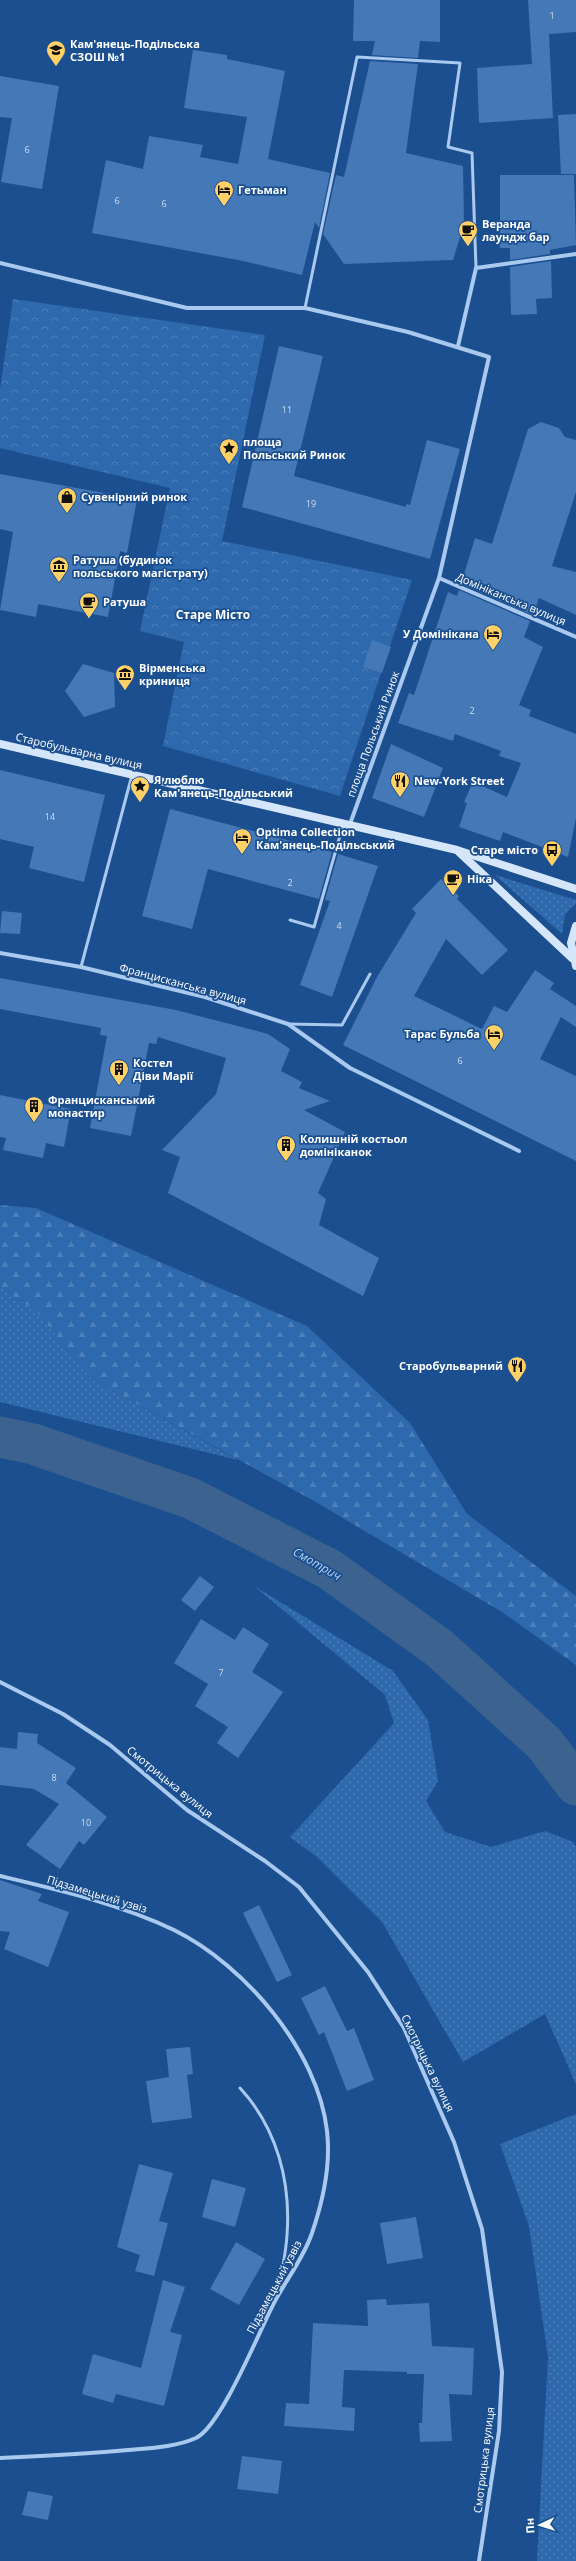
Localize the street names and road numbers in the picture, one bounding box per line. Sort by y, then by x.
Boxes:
street label: Домініканська вулиця [454,569,568,628]
street label: площа Польський Ринок [343,668,402,799]
street label: Старобульварна вулиця [14,729,144,772]
street label: Францисканська вулиця [118,959,248,1008]
street label: Смотрицька вулиця [124,1742,216,1821]
street label: Підзамецький узвіз [45,1871,149,1916]
street label: Смотрицька вулиця [398,2012,459,2114]
street label: Підзамецький узвіз [243,2237,305,2336]
street label: Смотрицька вулиця [470,2406,497,2514]

